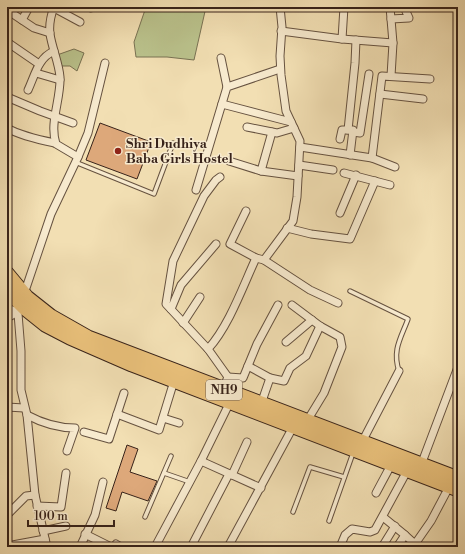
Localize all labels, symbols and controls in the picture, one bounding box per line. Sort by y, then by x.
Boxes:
place label: Shri Dudhiya Baba Girls Hostel [126,136,233,167]
marker: Shri Dudhiya Baba Girls Hostel [113,146,123,156]
road number: NH9 [206,380,242,400]
scale bar [28,502,114,528]
text: 100 m [34,509,68,524]

